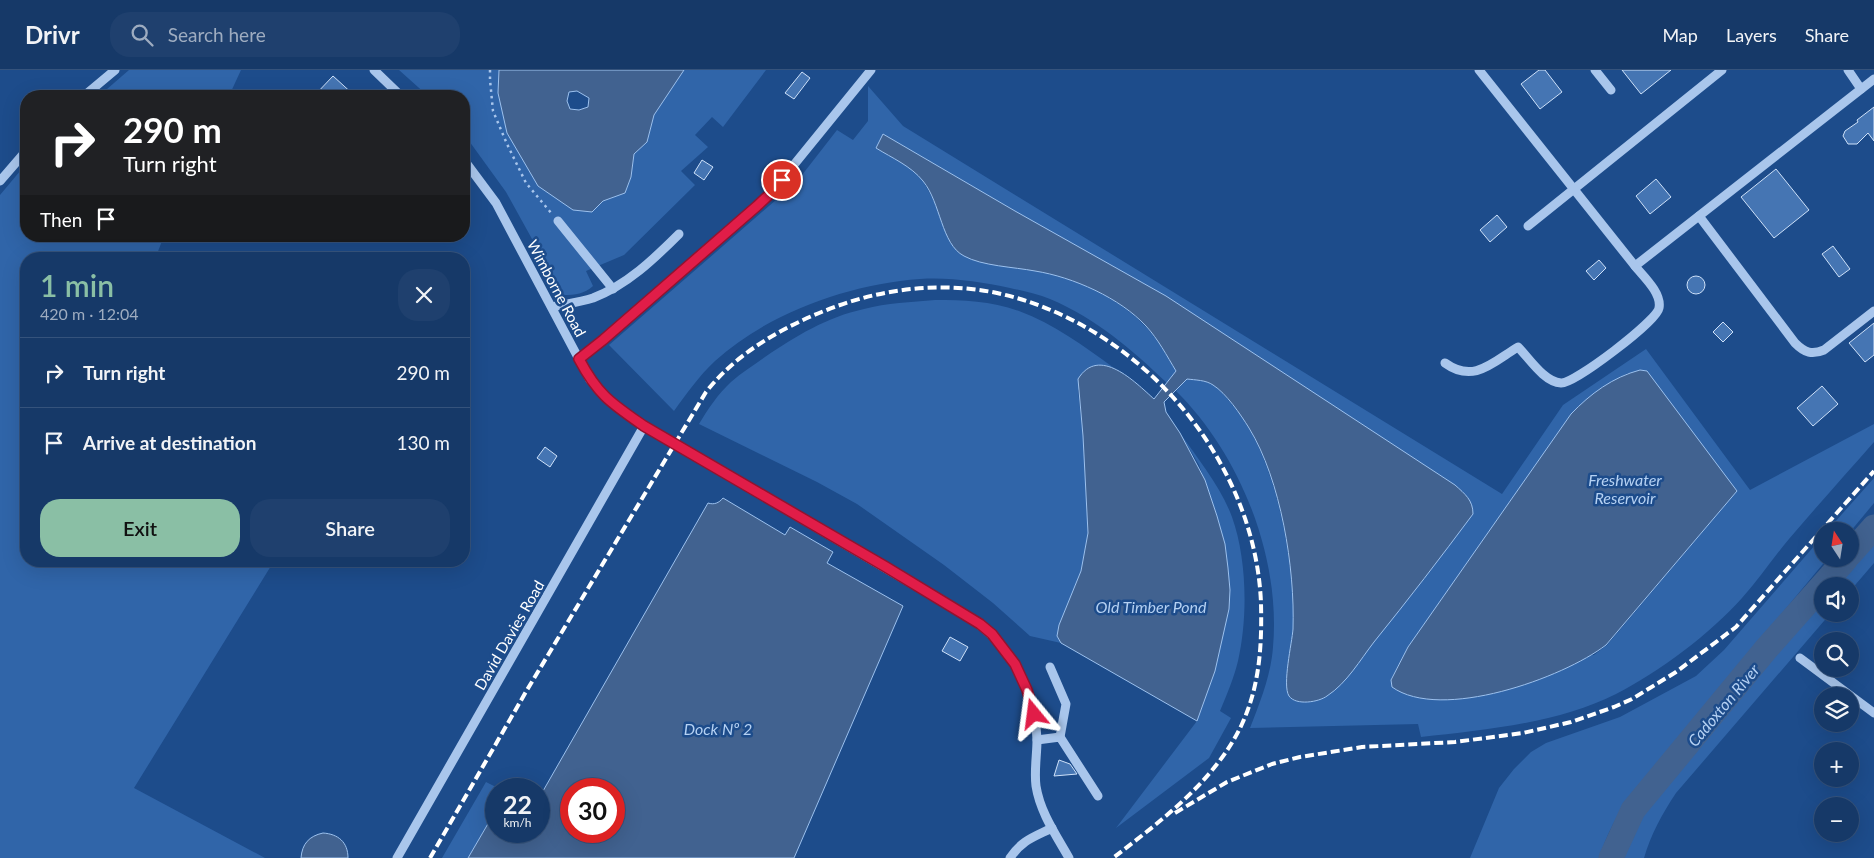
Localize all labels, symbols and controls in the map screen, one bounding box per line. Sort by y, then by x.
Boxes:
search box [110,12,460,57]
text: Drivr [25,20,80,49]
icon: search [128,21,156,49]
text: Search here [168,23,266,46]
text: Map [1662,24,1698,46]
text: Layers [1726,24,1777,46]
text: Share [1805,24,1849,46]
text: 290 m [123,108,222,150]
icon: right [40,110,105,175]
text: Turn right [123,150,217,177]
pin [761,159,803,201]
icon: arrive [768,166,796,194]
icon: arrive [92,205,120,233]
text: Then [40,208,82,231]
street label: Wimborne Road [524,236,590,340]
text: 1 min [40,267,114,303]
button: close [398,269,450,321]
text: 420 m · 12:04 [40,304,139,323]
icon: right [40,359,68,387]
text: Turn right [83,361,165,384]
text: 290 m [396,361,450,384]
icon: arrive [40,429,68,457]
text: Arrive at destination [83,431,256,454]
text: 130 m [396,431,450,454]
water label: Freshwater Reservoir [1588,470,1662,507]
button: Exit [40,499,240,557]
button: Share [250,499,450,557]
north arrow [1814,522,1859,568]
map controls [1814,522,1859,842]
street label: David Davies Road [470,577,548,693]
button: sound [1814,577,1859,622]
water label: Old Timber Pond [1095,597,1207,616]
button: search [1814,632,1859,677]
water label: Cadoxton River [1683,660,1763,750]
position arrow [1007,687,1059,739]
button: layers [1814,687,1859,732]
water label: Dock Nº 2 [684,719,752,738]
button: + [1814,742,1859,787]
speed limit sign: 30 [560,778,625,843]
text: 22 [503,789,532,819]
button: − [1814,797,1859,842]
text: km/h [503,815,532,830]

